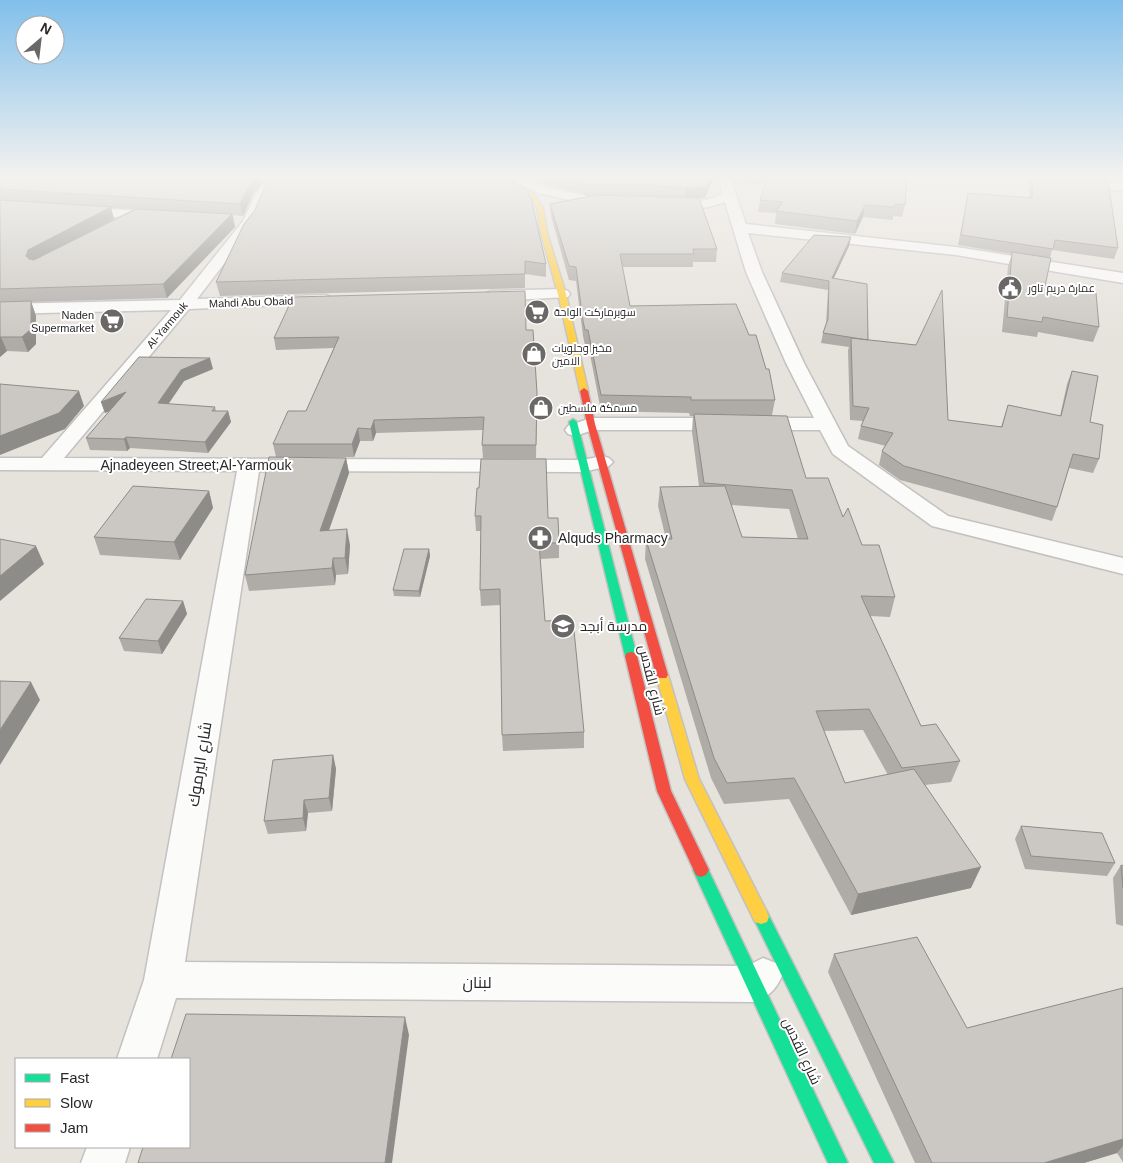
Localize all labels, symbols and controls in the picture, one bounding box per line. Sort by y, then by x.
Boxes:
north arrow [15,15,65,65]
text: N [38,19,54,38]
public building icon: عمارة دريم تاور [997,275,1023,301]
place label: عمارة دريم تاور [1027,282,1095,296]
street label: Mahdi Abu Obaid [209,295,293,309]
street label: Al-Yarmouk [144,299,190,351]
supermarket icon: سوبرماركت الواحة [524,299,550,325]
place label: سوبرماركت الواحة [554,306,636,319]
supermarket icon: Naden Supermarket [99,308,125,334]
place label: Naden Supermarket [31,309,94,334]
shop icon: مخبز وحلويات الامين [521,341,547,367]
place label: مخبز وحلويات الامين [552,342,612,368]
shop icon: مسمكة فلسطين [528,395,554,421]
place label: مسمكة فلسطين [558,402,637,415]
street label: Ajnadeyeen Street;Al-Yarmouk [100,457,293,473]
pharmacy icon: Alquds Pharmacy [527,525,553,551]
place label: Alquds Pharmacy [558,530,668,546]
school or university icon: مدرسة أبجد [550,613,576,639]
place label: مدرسة أبجد [580,617,647,634]
street label: شارع القدس [635,643,668,717]
street label: شارع اليرموك [184,720,218,808]
street label: لبنان [462,974,492,993]
street label: شارع القدس [779,1015,824,1087]
legend [15,1058,190,1148]
text: Fast [60,1069,90,1086]
text: Slow [60,1094,93,1111]
text: Jam [60,1119,88,1136]

